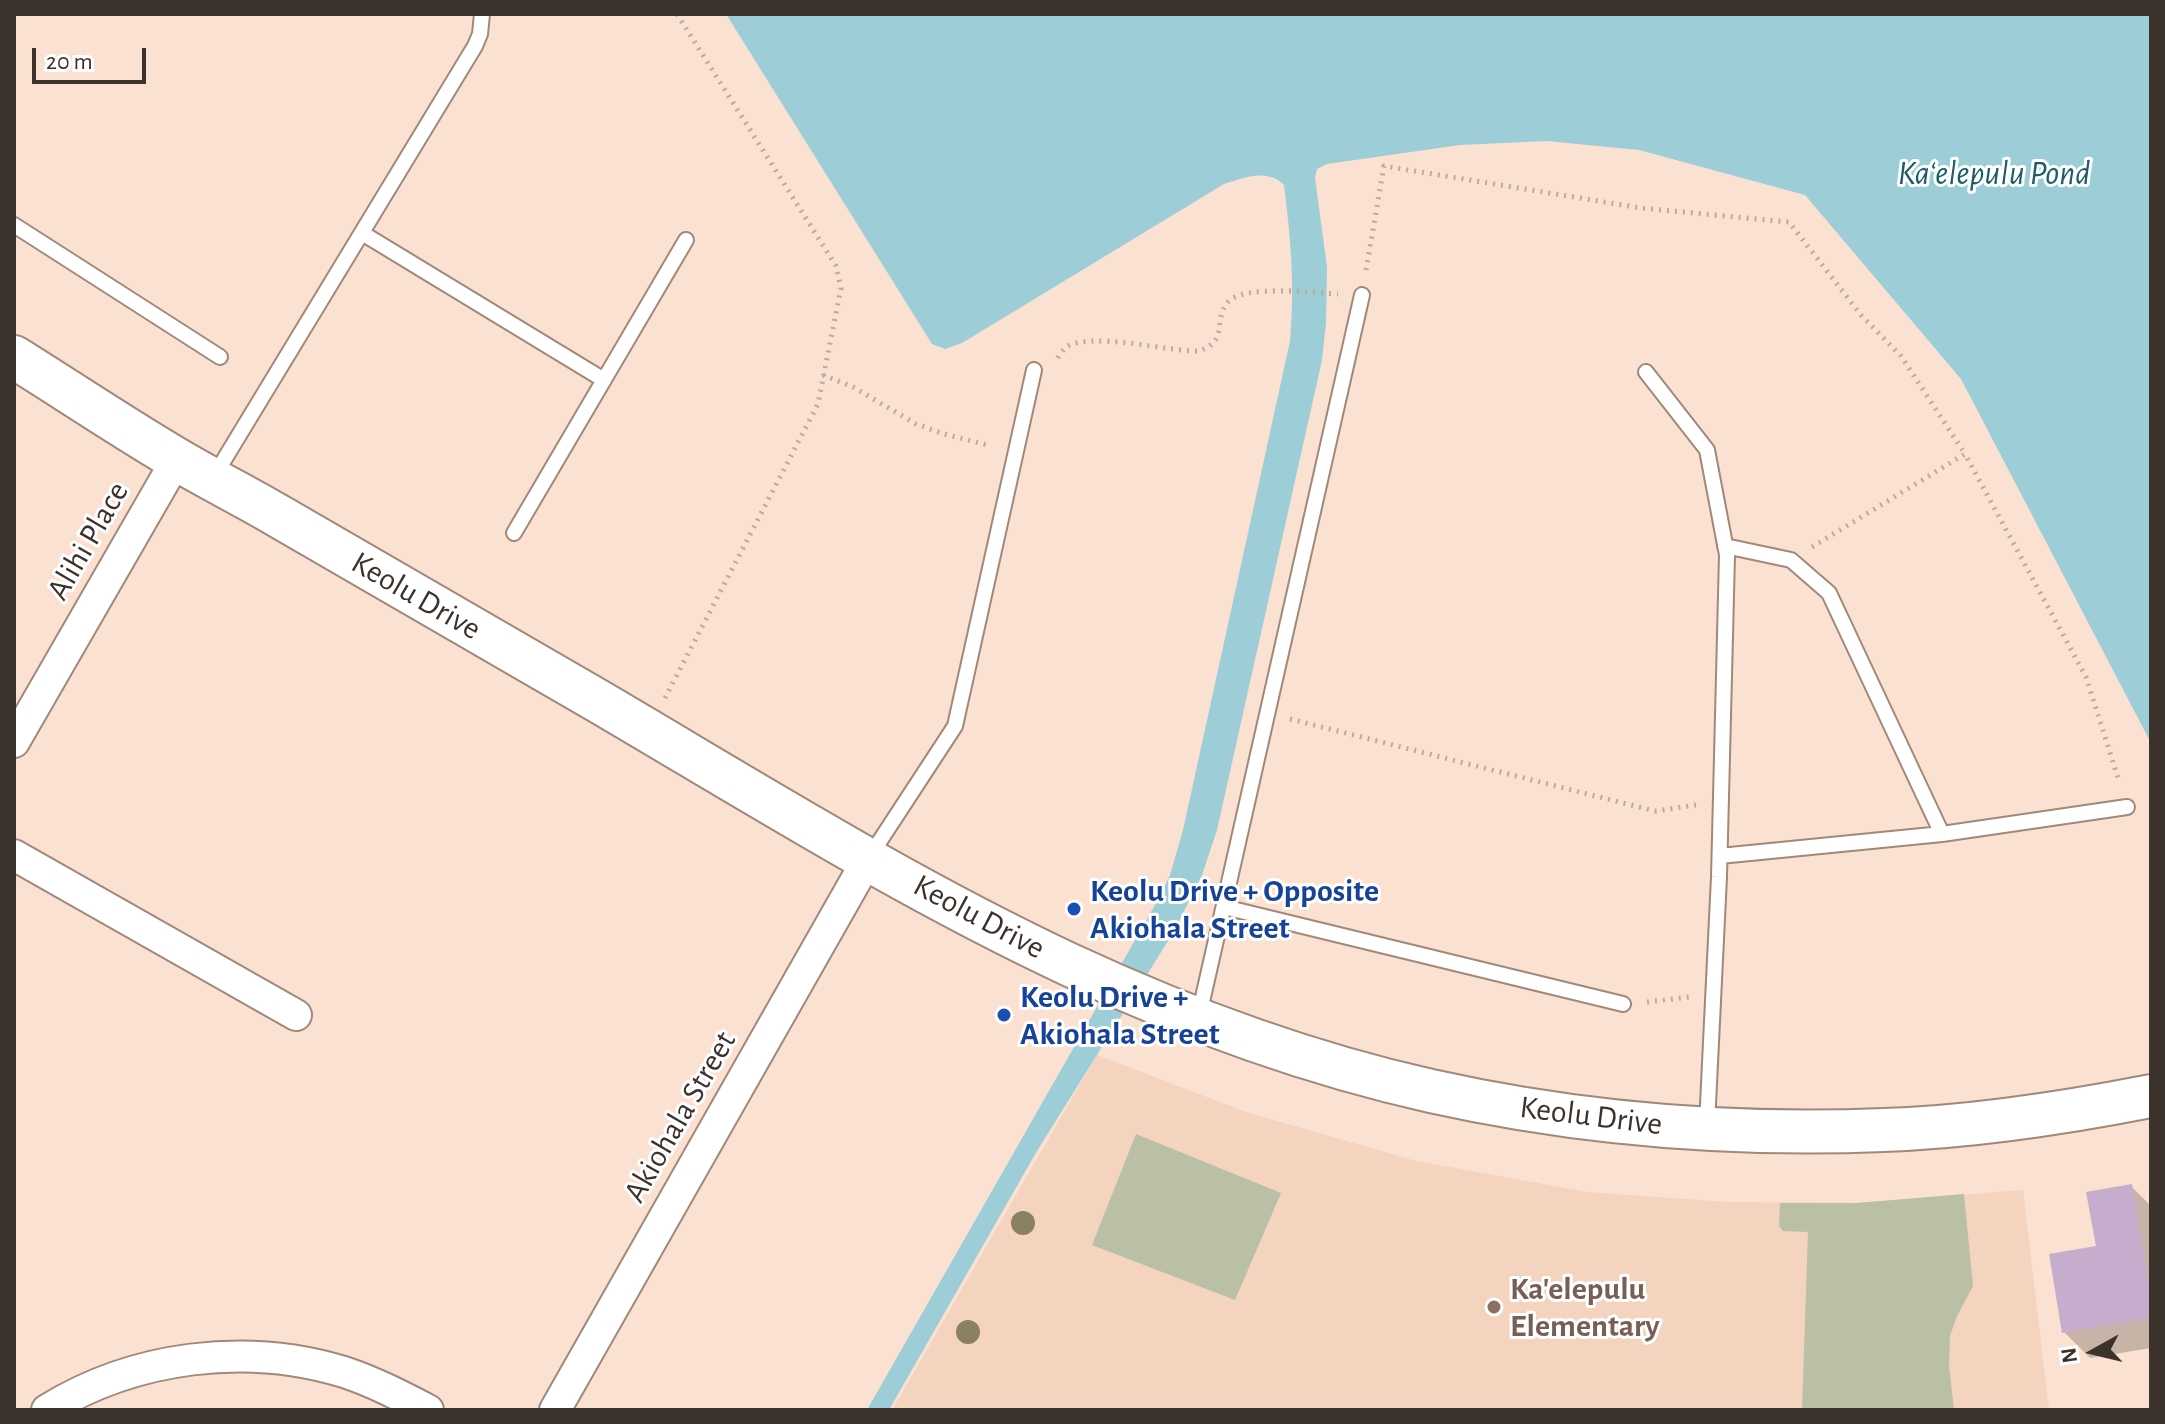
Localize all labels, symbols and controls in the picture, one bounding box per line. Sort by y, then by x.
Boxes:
scale bar [36,32,150,82]
text: 20 m [46,50,93,74]
water label: Kaʻelepulu Pond [1898,154,2090,194]
street label: Alihi Place [39,475,137,607]
street label: Keolu Drive [344,544,488,648]
street label: Keolu Drive [907,866,1051,968]
place label: Keolu Drive + Opposite Akiohala Street [1090,872,1379,947]
marker: Keolu Drive + Opposite Akiohala Street [1065,900,1083,918]
place label: Keolu Drive + Akiohala Street [1020,978,1219,1053]
marker: Keolu Drive + Akiohala Street [995,1006,1013,1024]
street label: Akiohala Street [616,1025,744,1209]
street label: Keolu Drive [1518,1088,1664,1144]
place label: Ka'elepulu Elementary [1510,1270,1660,1345]
marker: Ka'elepulu Elementary [1485,1298,1503,1316]
north arrow [2053,1312,2133,1392]
text: N [2057,1346,2081,1364]

